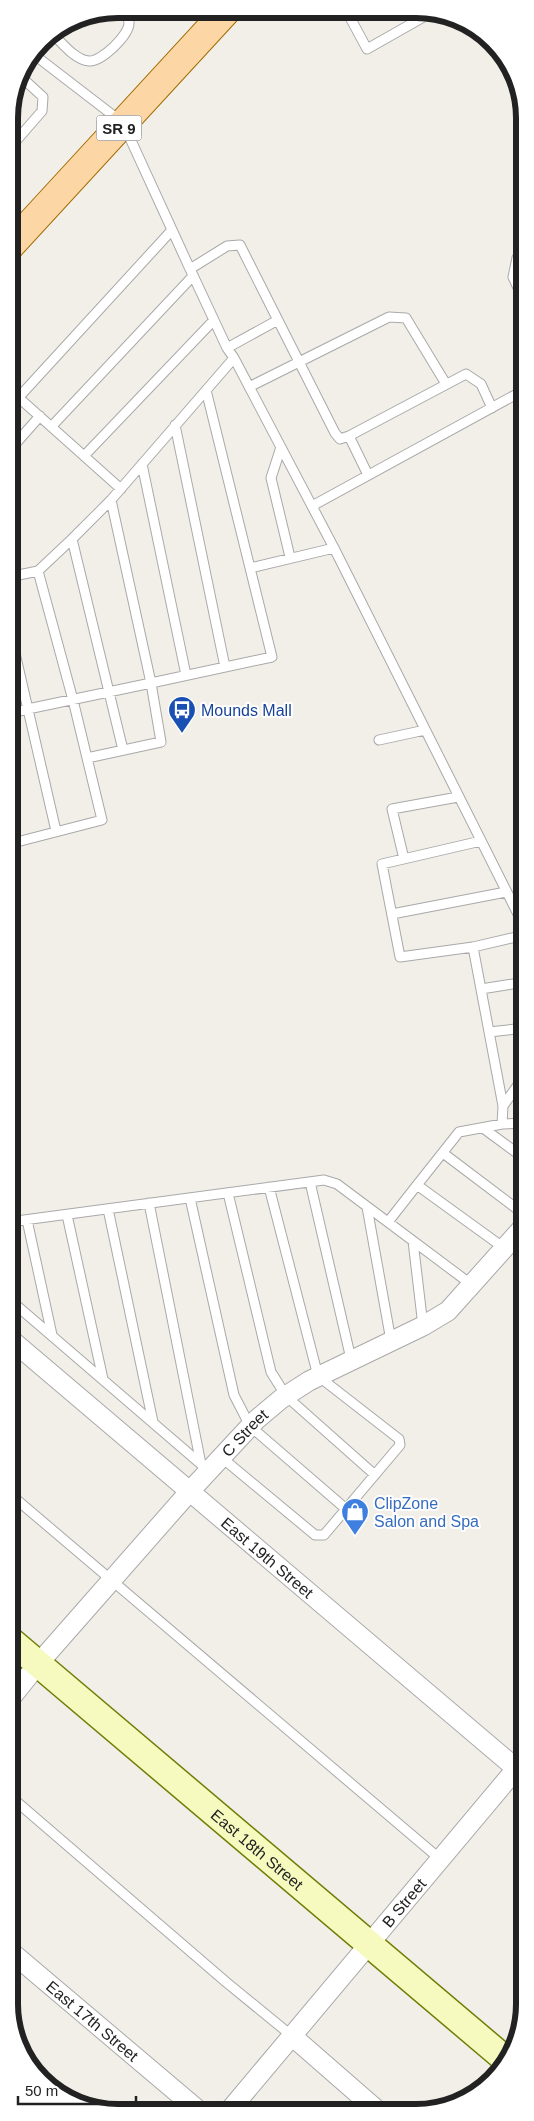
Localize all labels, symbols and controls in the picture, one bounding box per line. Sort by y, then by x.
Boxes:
road number: SR 9 [96,116,142,140]
bus stop icon: Mounds Mall [167,695,197,734]
place label: Mounds Mall [201,702,292,719]
street label: C Street [218,1405,271,1460]
place label: ClipZone Salon and Spa [374,1495,479,1530]
shop icon: ClipZone Salon and Spa [340,1497,370,1536]
street label: East 19th Street [218,1514,317,1601]
street label: East 18th Street [208,1806,307,1893]
street label: B Street [379,1875,429,1930]
street label: East 17th Street [43,1977,142,2065]
scale bar [18,2074,135,2106]
text: 50 m [25,2082,58,2099]

